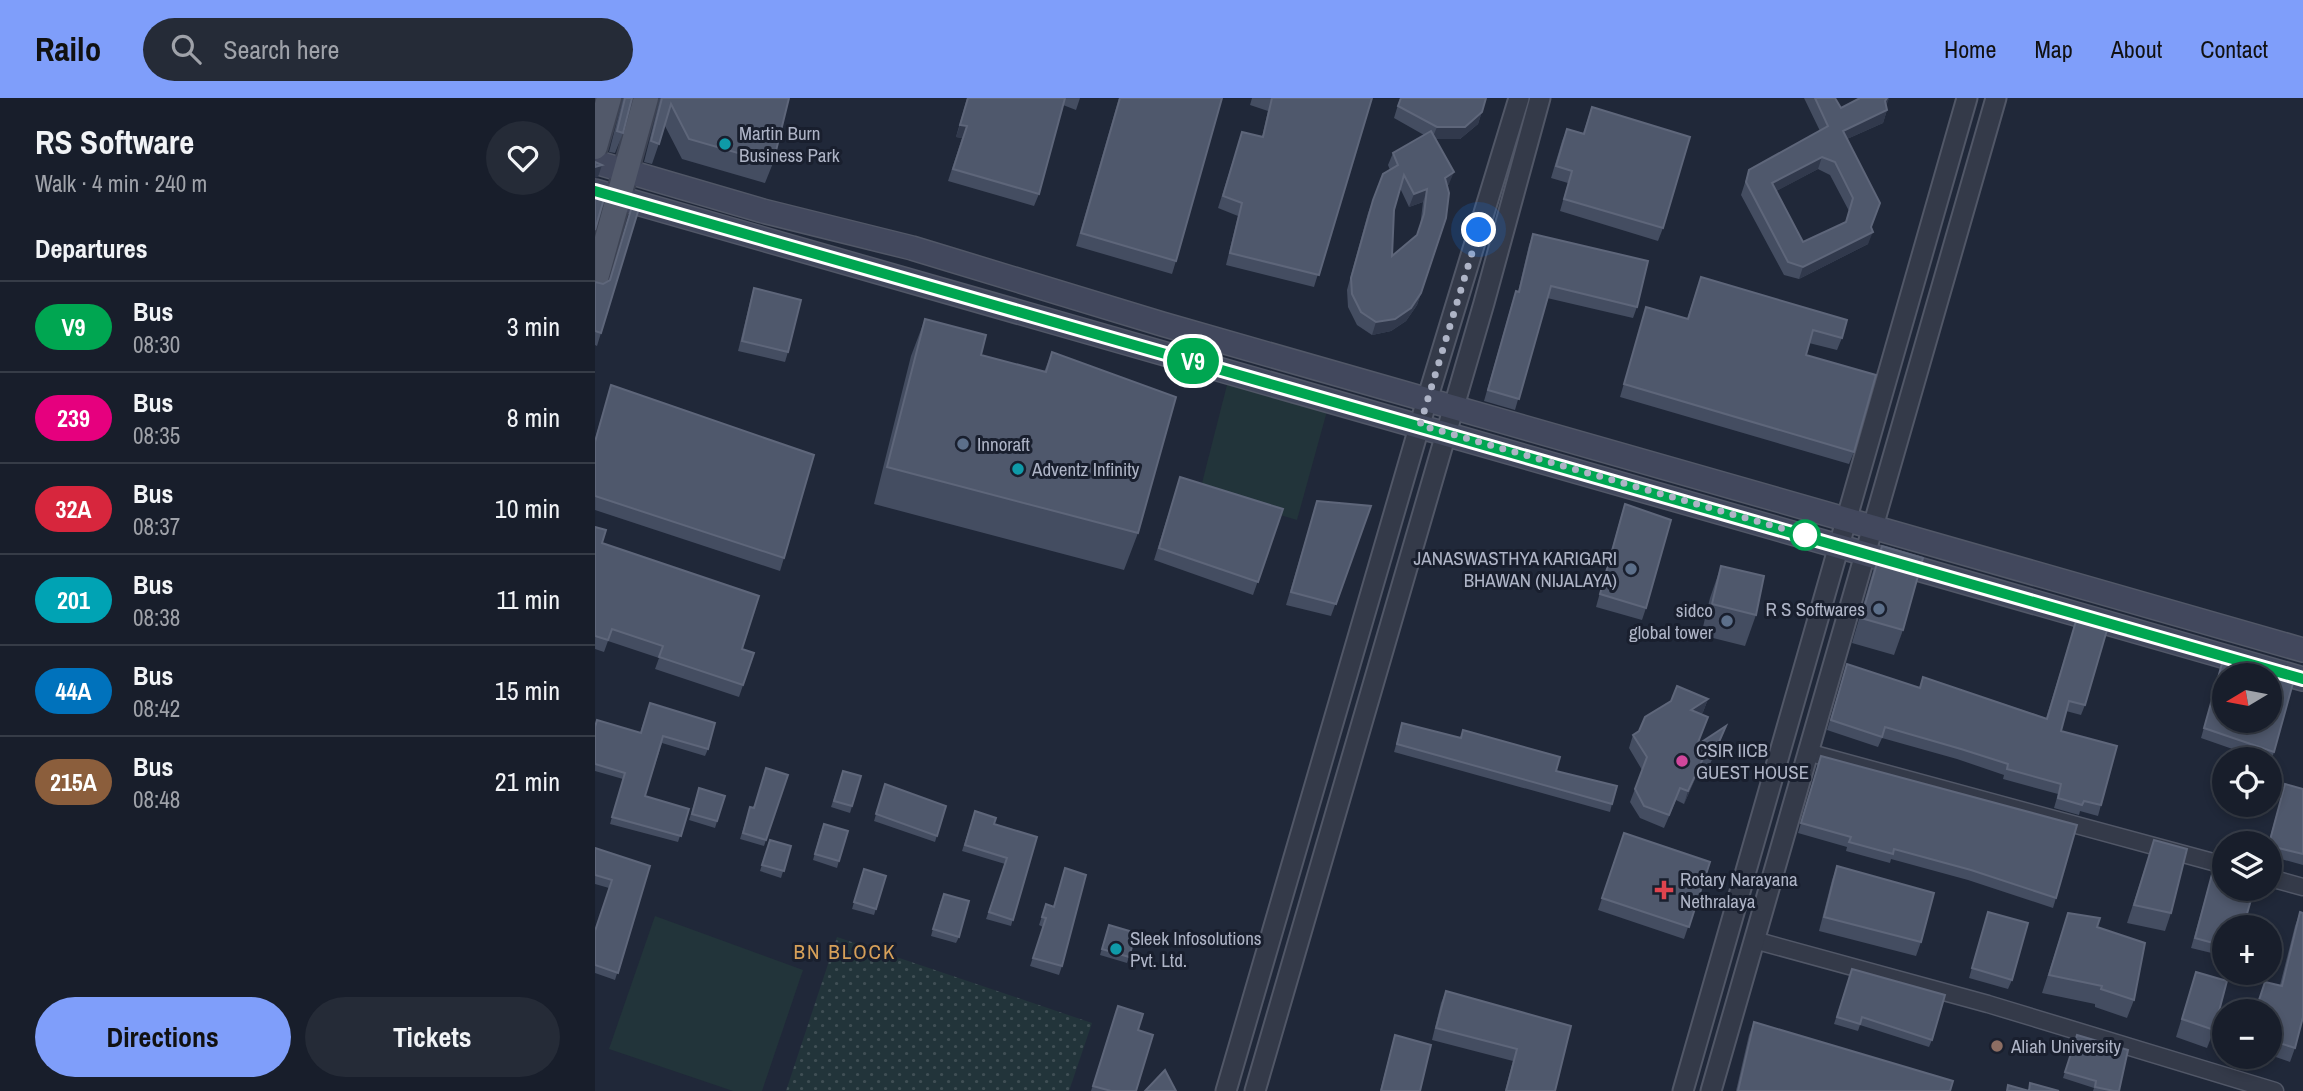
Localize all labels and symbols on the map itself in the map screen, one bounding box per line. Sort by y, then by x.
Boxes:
place label: Martin Burn Business Park [739,120,840,168]
marker: Martin Burn Business Park [717,136,733,152]
your location [1461,212,1496,247]
line badge: V9 [1161,338,1225,384]
place label: Innoraft [977,431,1031,457]
marker: Innoraft [955,436,971,452]
place label: Adventz Infinity [1031,456,1140,482]
marker: Adventz Infinity [1010,461,1026,477]
unlabelled marker [1790,520,1820,550]
place label: JANASWASTHYA KARIGARI BHAWAN (NIJALAYA) [1414,545,1617,593]
marker: JANASWASTHYA KARIGARI BHAWAN (NIJALAYA) [1623,561,1639,577]
place label: R S Softwares [1765,596,1865,622]
place label: sidco global tower [1629,597,1714,645]
marker: R S Softwares [1871,601,1887,617]
marker: sidco global tower [1719,613,1735,629]
north arrow [2212,663,2282,733]
place label: CSIR IICB GUEST HOUSE [1696,737,1809,785]
marker: CSIR IICB GUEST HOUSE [1674,753,1690,769]
place label: Rotary Narayana Nethralaya [1680,866,1798,914]
marker: Rotary Narayana Nethralaya [1654,880,1674,900]
place label: Sleek Infosolutions Pvt. Ltd. [1130,925,1262,973]
district label: BN BLOCK [793,937,897,966]
marker: Sleek Infosolutions Pvt. Ltd. [1108,941,1124,957]
place label: Aliah University [2010,1033,2121,1059]
marker: Aliah University [1989,1038,2005,1054]

